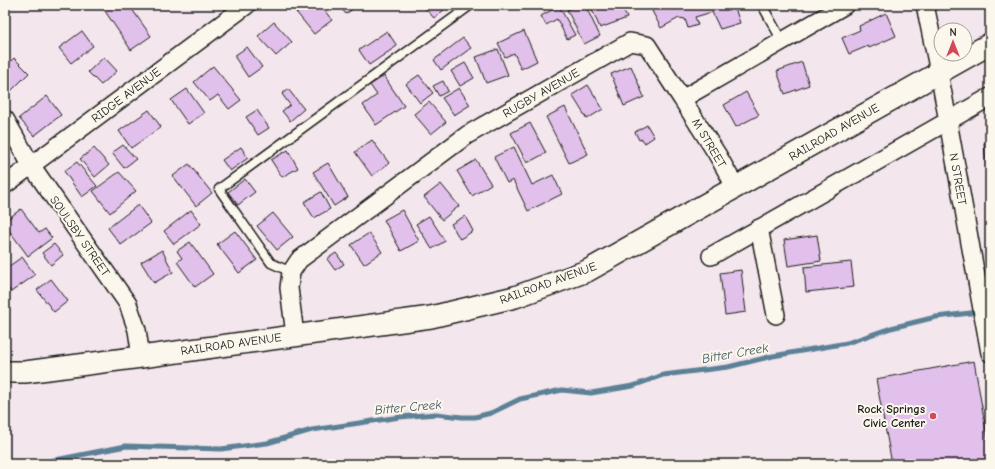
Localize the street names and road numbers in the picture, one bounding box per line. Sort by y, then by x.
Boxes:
street label: RIDGE AVENUE [89,64,163,126]
street label: RUGBY AVENUE [500,65,582,121]
street label: RAILROAD AVENUE [786,100,882,164]
street label: M STREET [689,116,730,171]
street label: N STREET [947,152,970,207]
street label: SOULSBY STREET [47,193,113,279]
street label: RAILROAD AVENUE [498,259,598,307]
street label: RAILROAD AVENUE [180,330,282,358]

